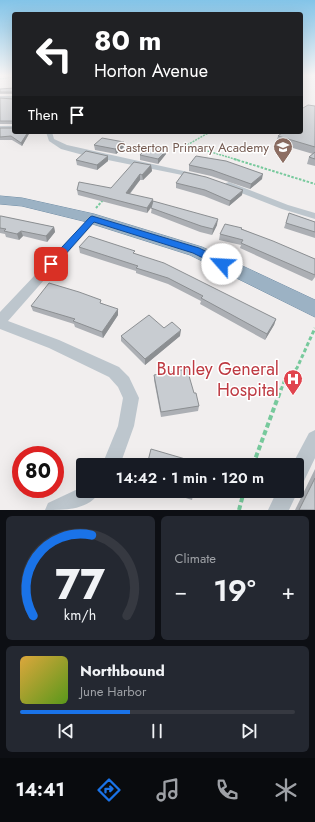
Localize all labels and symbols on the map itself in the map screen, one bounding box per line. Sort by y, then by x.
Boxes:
school or university icon: Casterton Primary Academy [272,136,294,164]
place label: Casterton Primary Academy [117,138,269,157]
position arrow [201,243,243,285]
pin [34,247,68,281]
place label: Burnley General Hospital [157,356,279,403]
hospital icon: Burnley General Hospital [282,368,304,396]
speed limit sign: 80 [12,446,64,498]

